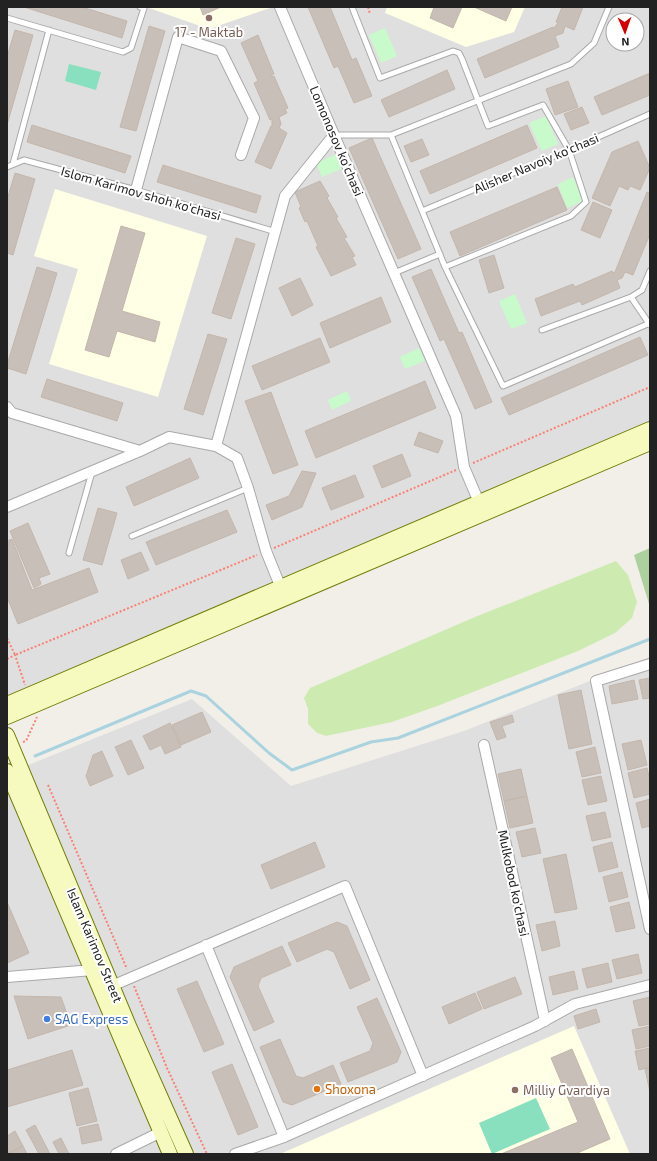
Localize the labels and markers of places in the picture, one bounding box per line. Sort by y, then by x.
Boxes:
marker: 17 - Maktab [204,13,214,23]
place label: 17 - Maktab [175,24,243,40]
place label: SAG Express [55,1011,128,1027]
marker: SAG Express [42,1014,52,1024]
place label: Shoxona [325,1081,376,1097]
place label: Milliy Gvardiya [523,1082,610,1098]
marker: Shoxona [312,1084,322,1094]
marker: Milliy Gvardiya [510,1085,520,1095]

